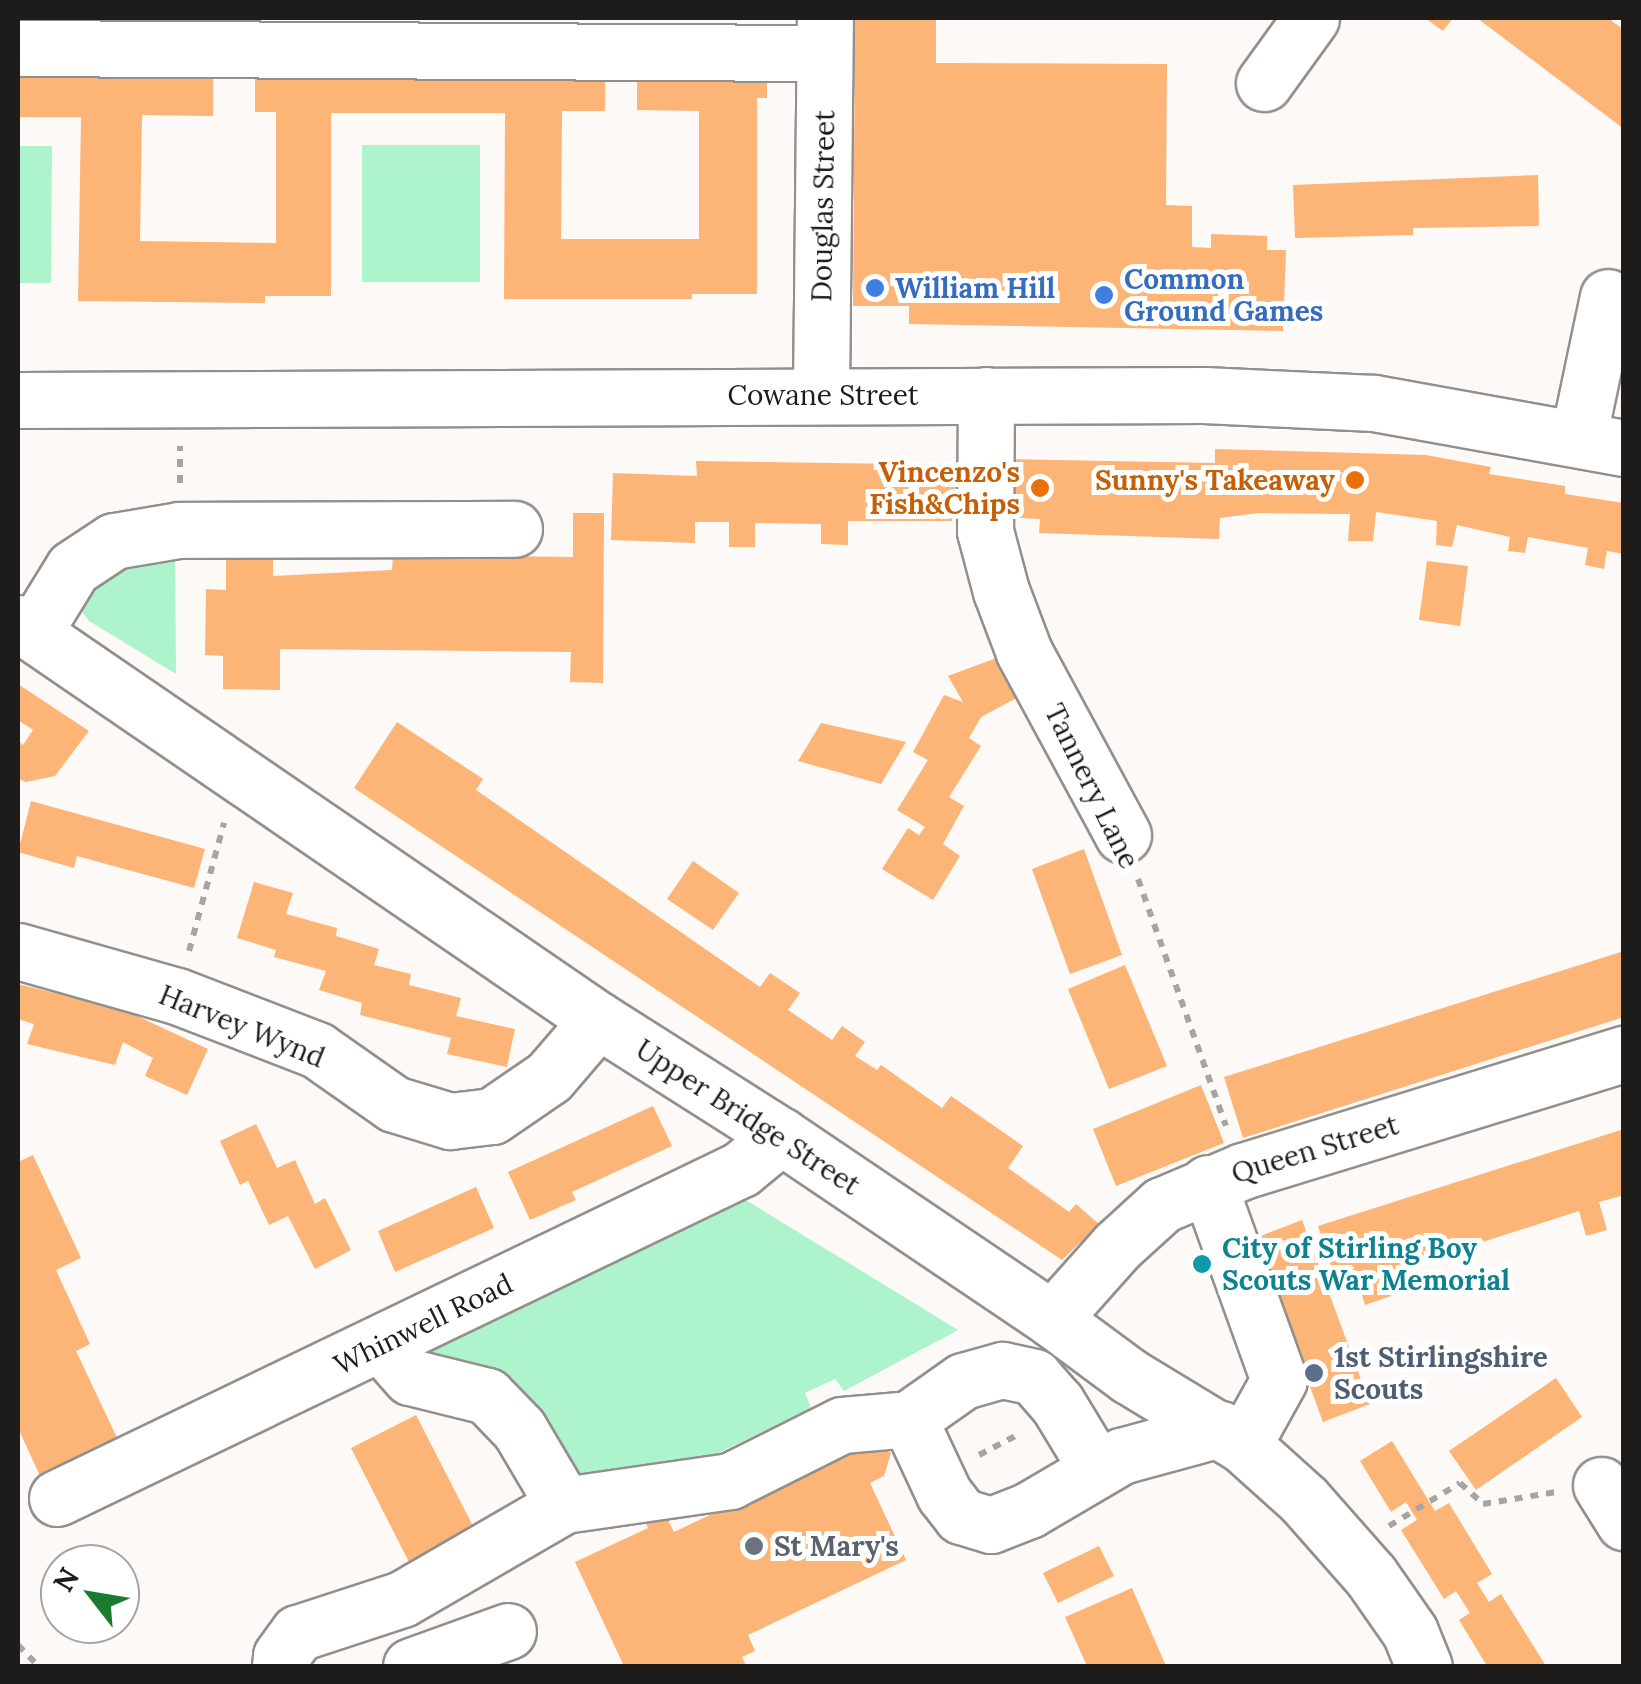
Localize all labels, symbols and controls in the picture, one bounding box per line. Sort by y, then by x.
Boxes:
street label: Douglas Street [805,110,841,302]
place label: Common Ground Games [1124,262,1323,328]
place label: William Hill [895,271,1055,305]
marker: William Hill [864,277,886,299]
marker: Common Ground Games [1093,284,1115,306]
street label: Cowane Street [727,378,919,412]
place label: Vincenzo's Fish&Chips [869,455,1020,521]
place label: Sunny's Takeaway [1095,463,1335,497]
marker: Sunny's Takeaway [1344,469,1366,491]
marker: Vincenzo's Fish&Chips [1029,477,1051,499]
street label: Tannery Lane [1038,698,1146,874]
street label: Harvey Wynd [154,978,330,1074]
street label: Upper Bridge Street [630,1032,866,1202]
street label: Queen Street [1227,1108,1403,1190]
place label: City of Stirling Boy Scouts War Memorial [1222,1231,1510,1297]
marker: City of Stirling Boy Scouts War Memorial [1191,1253,1213,1275]
street label: Whinwell Road [328,1266,518,1382]
place label: 1st Stirlingshire Scouts [1334,1340,1548,1406]
marker: 1st Stirlingshire Scouts [1303,1362,1325,1384]
place label: St Mary's [774,1529,899,1563]
marker: St Mary's [743,1535,765,1557]
north arrow [40,1544,140,1644]
text: N [45,1561,87,1598]

